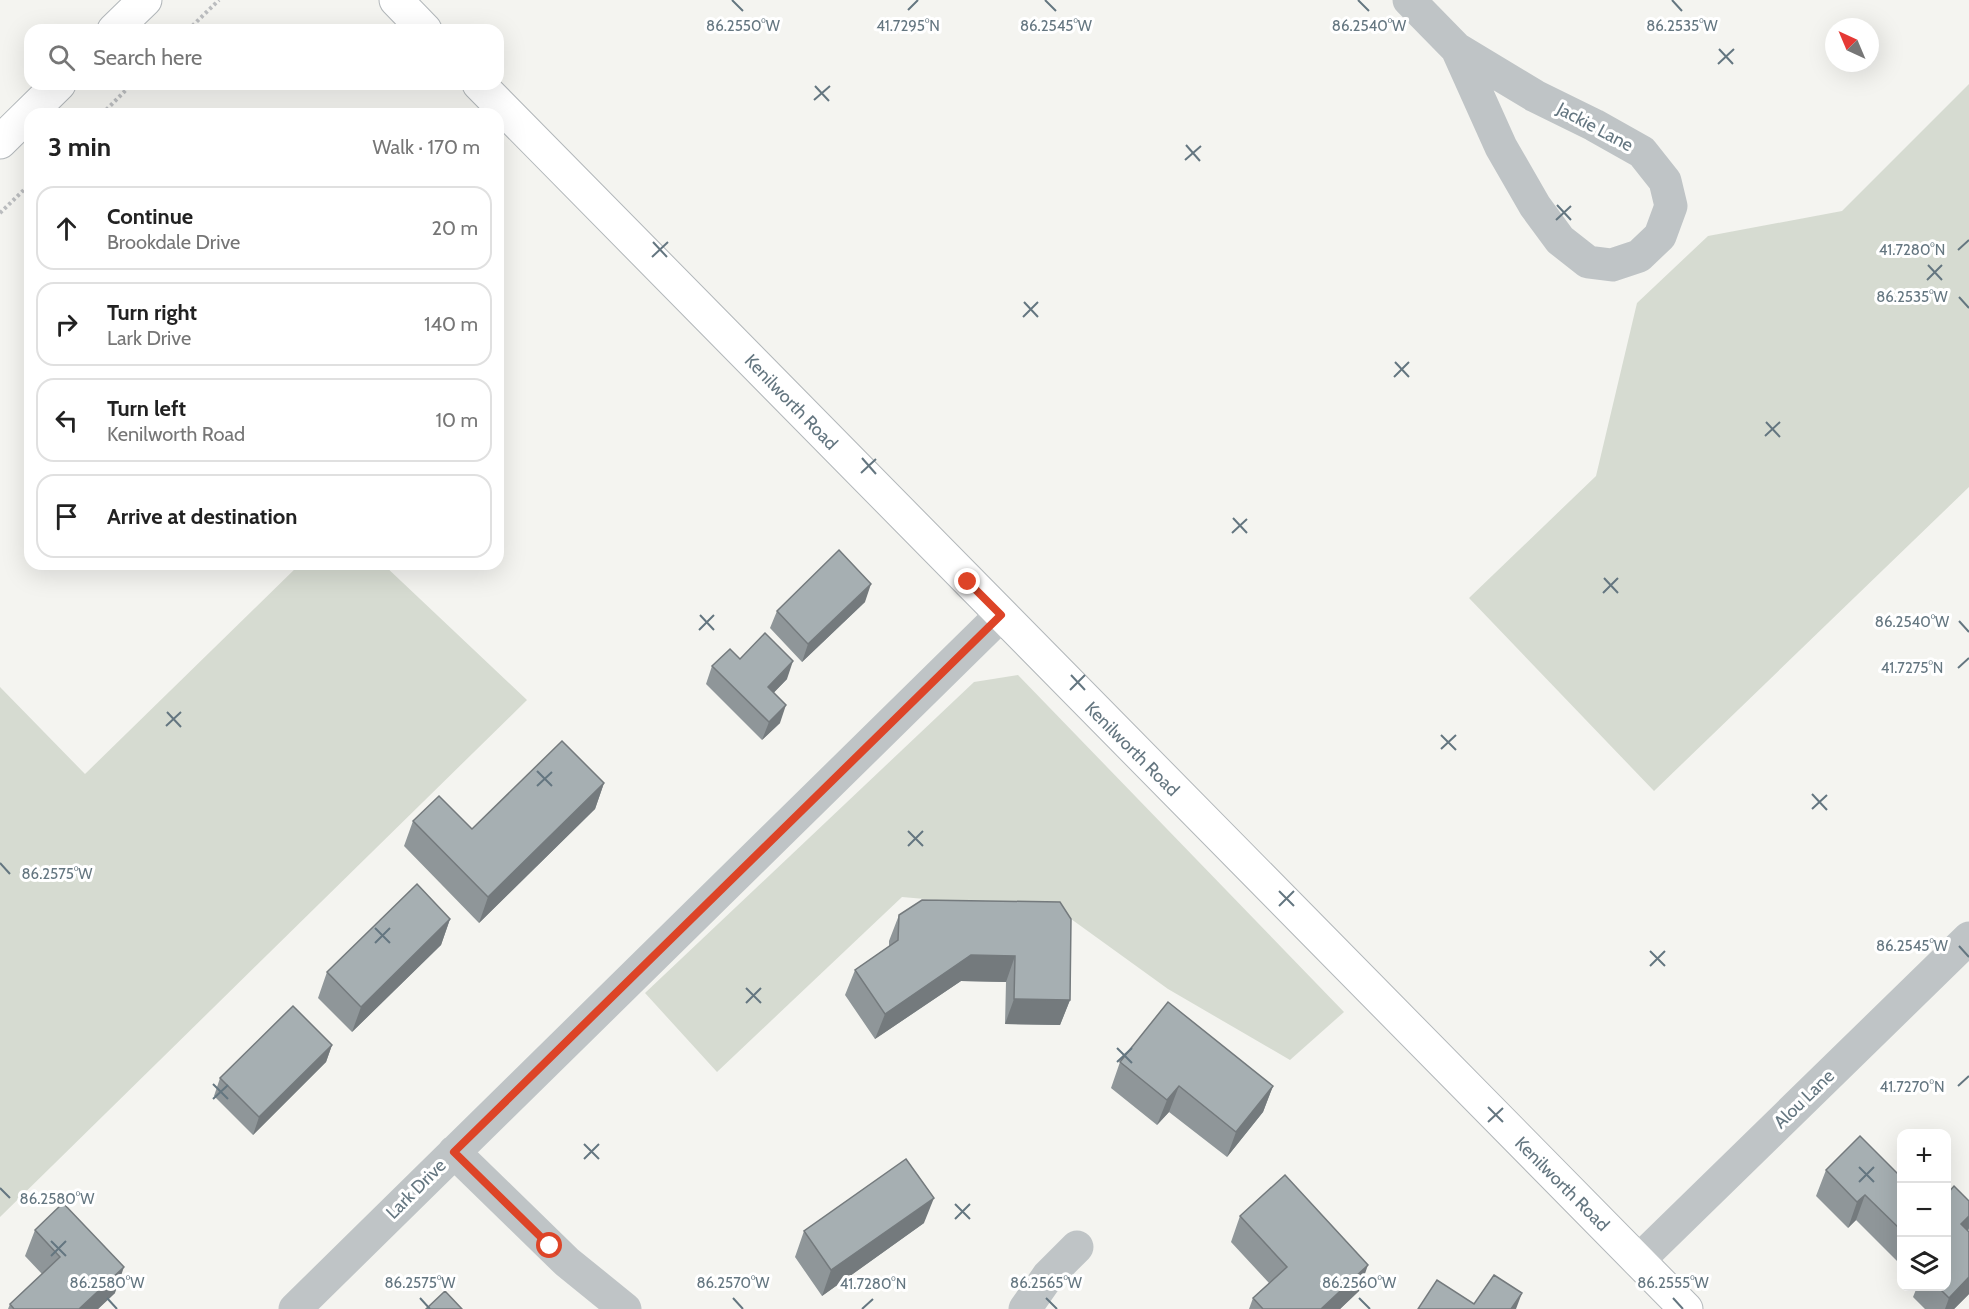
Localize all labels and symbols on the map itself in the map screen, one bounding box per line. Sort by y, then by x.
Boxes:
text: 86.2550°W [706,17,781,35]
text: 41.7295°N [876,17,940,35]
text: 86.2545°W [1020,17,1093,35]
text: 86.2540°W [1332,17,1407,35]
text: 86.2535°W [1646,17,1719,35]
north arrow [1825,18,1879,72]
street label: Jackie Lane [1552,97,1637,156]
text: 41.7280°N [1879,241,1945,259]
text: 86.2535°W [1876,288,1949,306]
street label: Kenilworth Road [740,350,842,454]
route end [954,568,980,594]
text: 86.2540°W [1875,613,1950,631]
text: 41.7275°N [1881,659,1943,677]
street label: Kenilworth Road [1080,697,1184,801]
text: 86.2575°W [22,865,93,883]
text: 86.2545°W [1876,937,1949,955]
street label: Alou Lane [1769,1065,1839,1133]
text: 41.7270°N [1880,1078,1944,1096]
street label: Kenilworth Road [1510,1132,1614,1236]
street label: Lark Drive [381,1154,451,1224]
text: 86.2580°W [20,1190,95,1208]
route start [536,1232,562,1258]
text: 86.2580°W [70,1274,145,1292]
text: 86.2575°W [385,1274,456,1292]
text: 86.2570°W [696,1274,770,1292]
text: 86.2565°W [1010,1274,1083,1292]
text: 86.2560°W [1322,1274,1397,1292]
text: 86.2555°W [1637,1274,1710,1292]
text: 41.7280°N [840,1275,906,1293]

